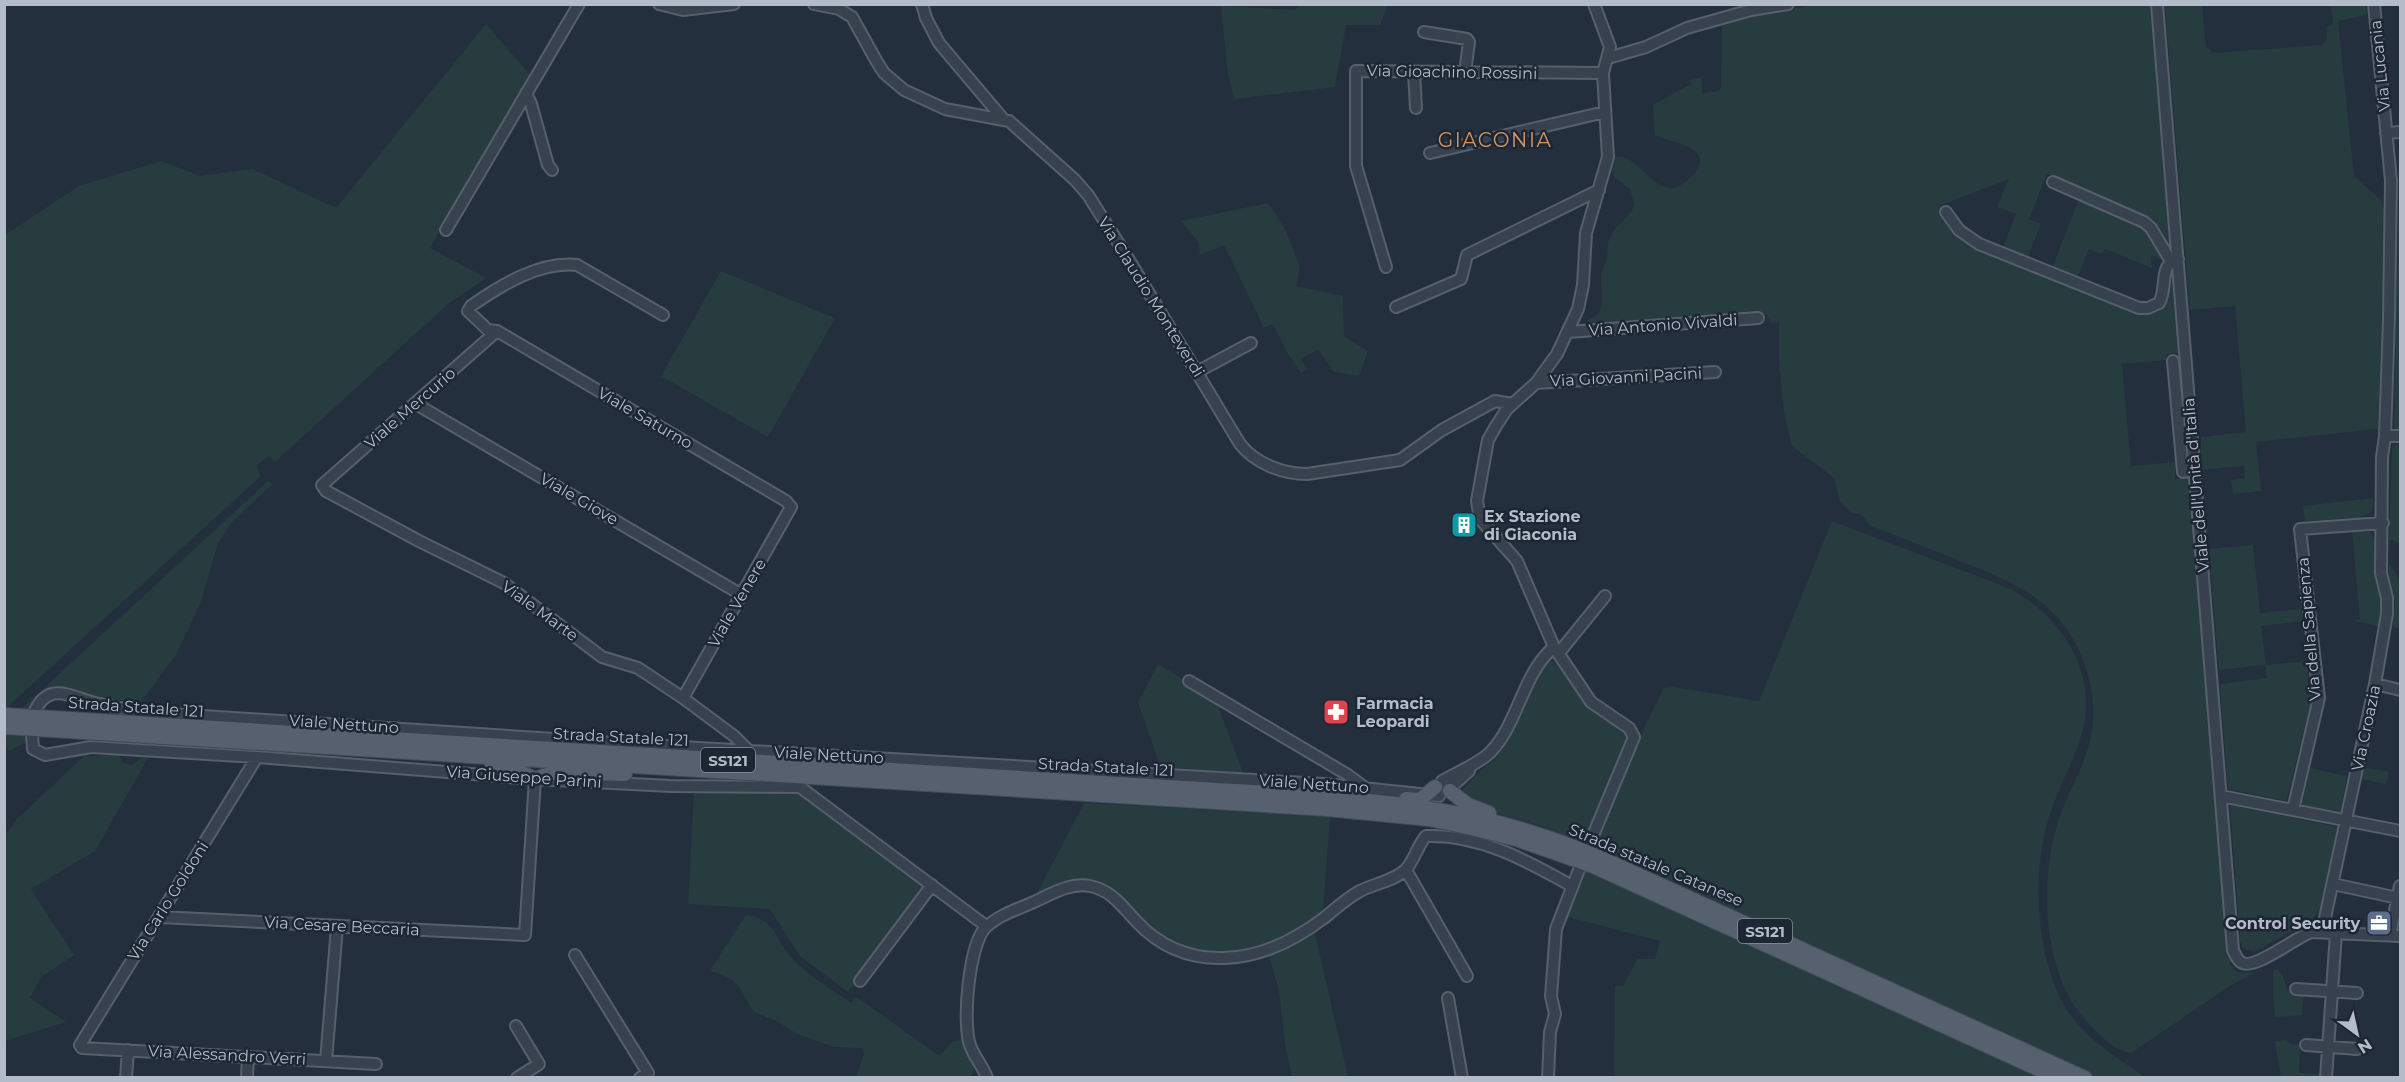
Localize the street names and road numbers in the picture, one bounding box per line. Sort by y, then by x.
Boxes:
street label: Via Lucania [2366,19,2394,113]
street label: Via Gioachino Rossini [1367,61,1537,83]
street label: Via Claudio Monteverdi [1094,213,1208,381]
street label: Via Antonio Vivaldi [1588,310,1738,340]
street label: Viale Mercurio [361,363,459,453]
street label: Via Giovanni Pacini [1549,364,1703,390]
street label: Viale Saturno [594,383,696,453]
street label: Viale dell'Unità d'Italia [2179,397,2213,573]
street label: Viale Giove [536,469,622,529]
street label: Viale Venere [704,555,770,651]
street label: Via della Sapienza [2293,556,2325,702]
street label: Viale Marte [498,577,582,645]
street label: Via Croazia [2348,683,2384,773]
street label: Strada Statale 121 [68,693,204,721]
street label: Viale Nettuno [289,711,399,737]
street label: Strada Statale 121 [553,724,689,750]
street label: Viale Nettuno [774,743,884,767]
road number: SS121 [701,748,755,772]
street label: Strada Statale 121 [1038,754,1174,780]
street label: Via Giuseppe Parini [446,762,602,792]
street label: Viale Nettuno [1259,771,1369,797]
street label: Strada statale Catanese [1566,820,1746,910]
street label: Via Carlo Goldoni [124,838,212,964]
street label: Via Cesare Beccaria [264,912,420,940]
road number: SS121 [1738,919,1792,943]
street label: Via Alessandro Verri [147,1041,307,1069]

